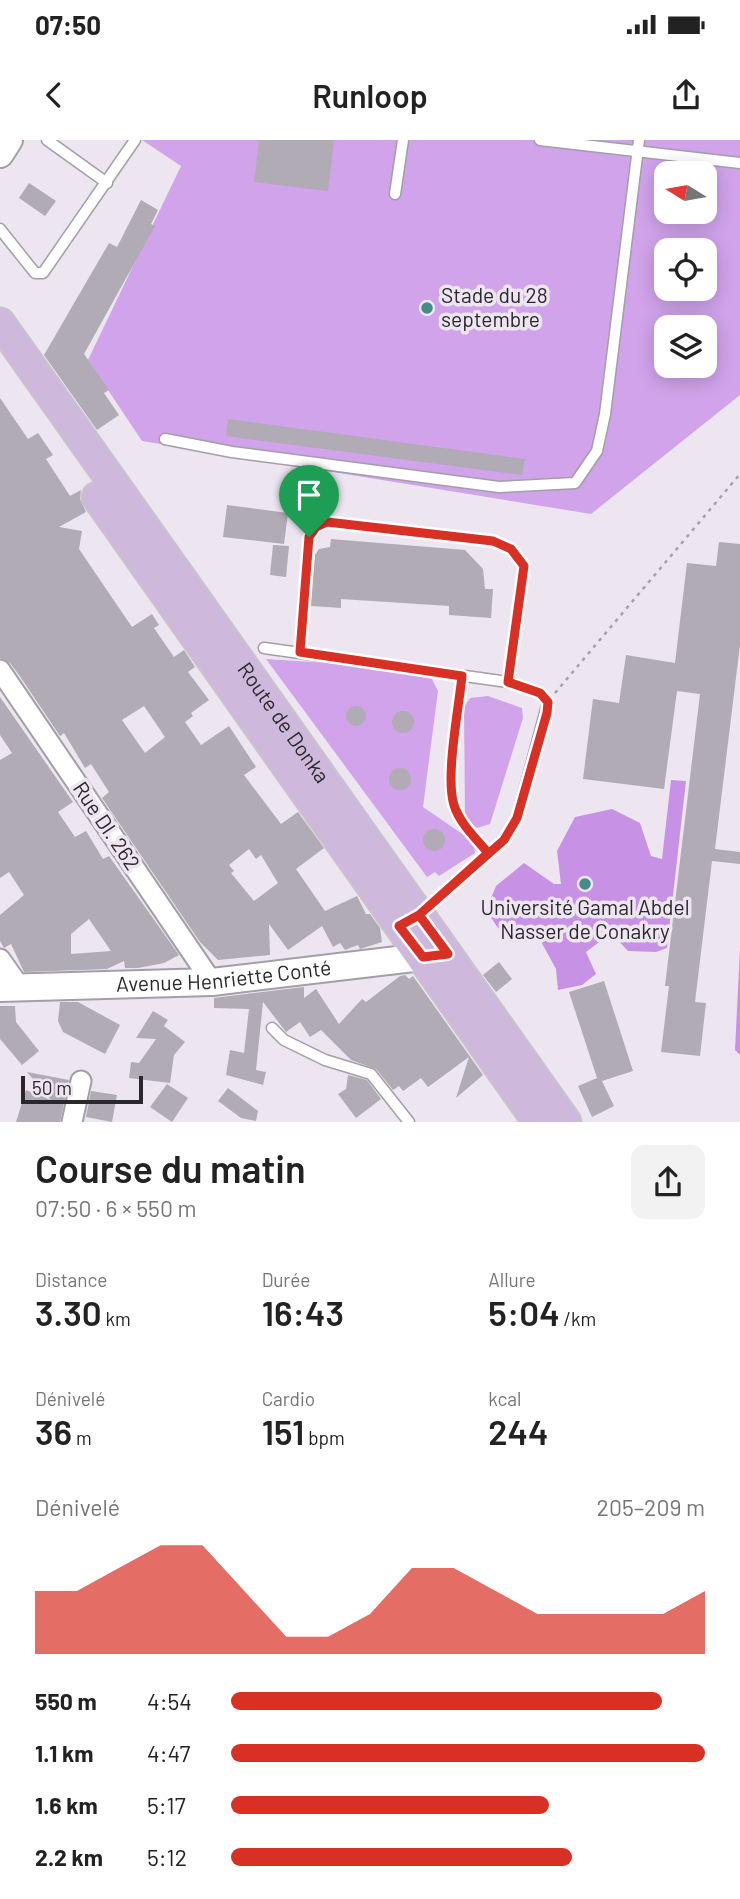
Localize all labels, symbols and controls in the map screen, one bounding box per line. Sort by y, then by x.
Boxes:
text: 07:50 [35,9,101,40]
icon: back [35,76,73,114]
text: Runloop [312,76,428,114]
icon: share [667,76,705,114]
north arrow [654,161,718,224]
map controls [654,161,717,378]
button: locate [654,238,717,301]
place label: Stade du 28 septembre [441,282,548,331]
marker: Stade du 28 septembre [419,300,435,316]
button: layers [654,315,717,378]
pin [279,465,339,537]
icon: arrive [290,476,328,514]
street label: Route de Donka [233,657,336,787]
street label: Rue DI. 262 [69,776,146,874]
marker: Université Gamal Abdel Nasser de Conakry [577,876,593,892]
place label: Université Gamal Abdel Nasser de Conakry [481,894,690,943]
street label: Avenue Henriette Conté [116,954,332,996]
scale bar [21,1073,144,1105]
text: 50 m [32,1076,72,1099]
text: Course du matin [35,1145,306,1191]
button: share [631,1145,705,1219]
text: 07:50 · 6 × 550 m [35,1194,197,1222]
text: Distance [35,1268,107,1291]
text: Durée [262,1268,310,1291]
text: Allure [488,1268,536,1291]
text: 3.30 [35,1291,102,1333]
text: 16:43 [262,1291,344,1333]
text: 5:04 [488,1291,560,1333]
text: km [102,1307,131,1330]
text: /km [560,1307,596,1330]
text: Dénivelé [35,1387,105,1410]
text: Cardio [262,1387,315,1410]
text: kcal [488,1387,521,1410]
text: 36 [35,1410,72,1452]
text: 151 [262,1410,304,1452]
text: 244 [488,1410,549,1452]
text: m [72,1426,92,1449]
text: bpm [304,1426,345,1449]
text: Dénivelé [35,1493,120,1521]
text: 205–209 m [597,1493,705,1521]
text: 550 m [35,1687,97,1715]
text: 4:54 [147,1687,192,1715]
text: 1.1 km [35,1739,94,1767]
text: 4:47 [147,1739,190,1767]
text: 1.6 km [35,1791,98,1819]
text: 5:17 [147,1791,186,1819]
text: 2.2 km [35,1843,103,1871]
text: 5:12 [147,1843,187,1871]

